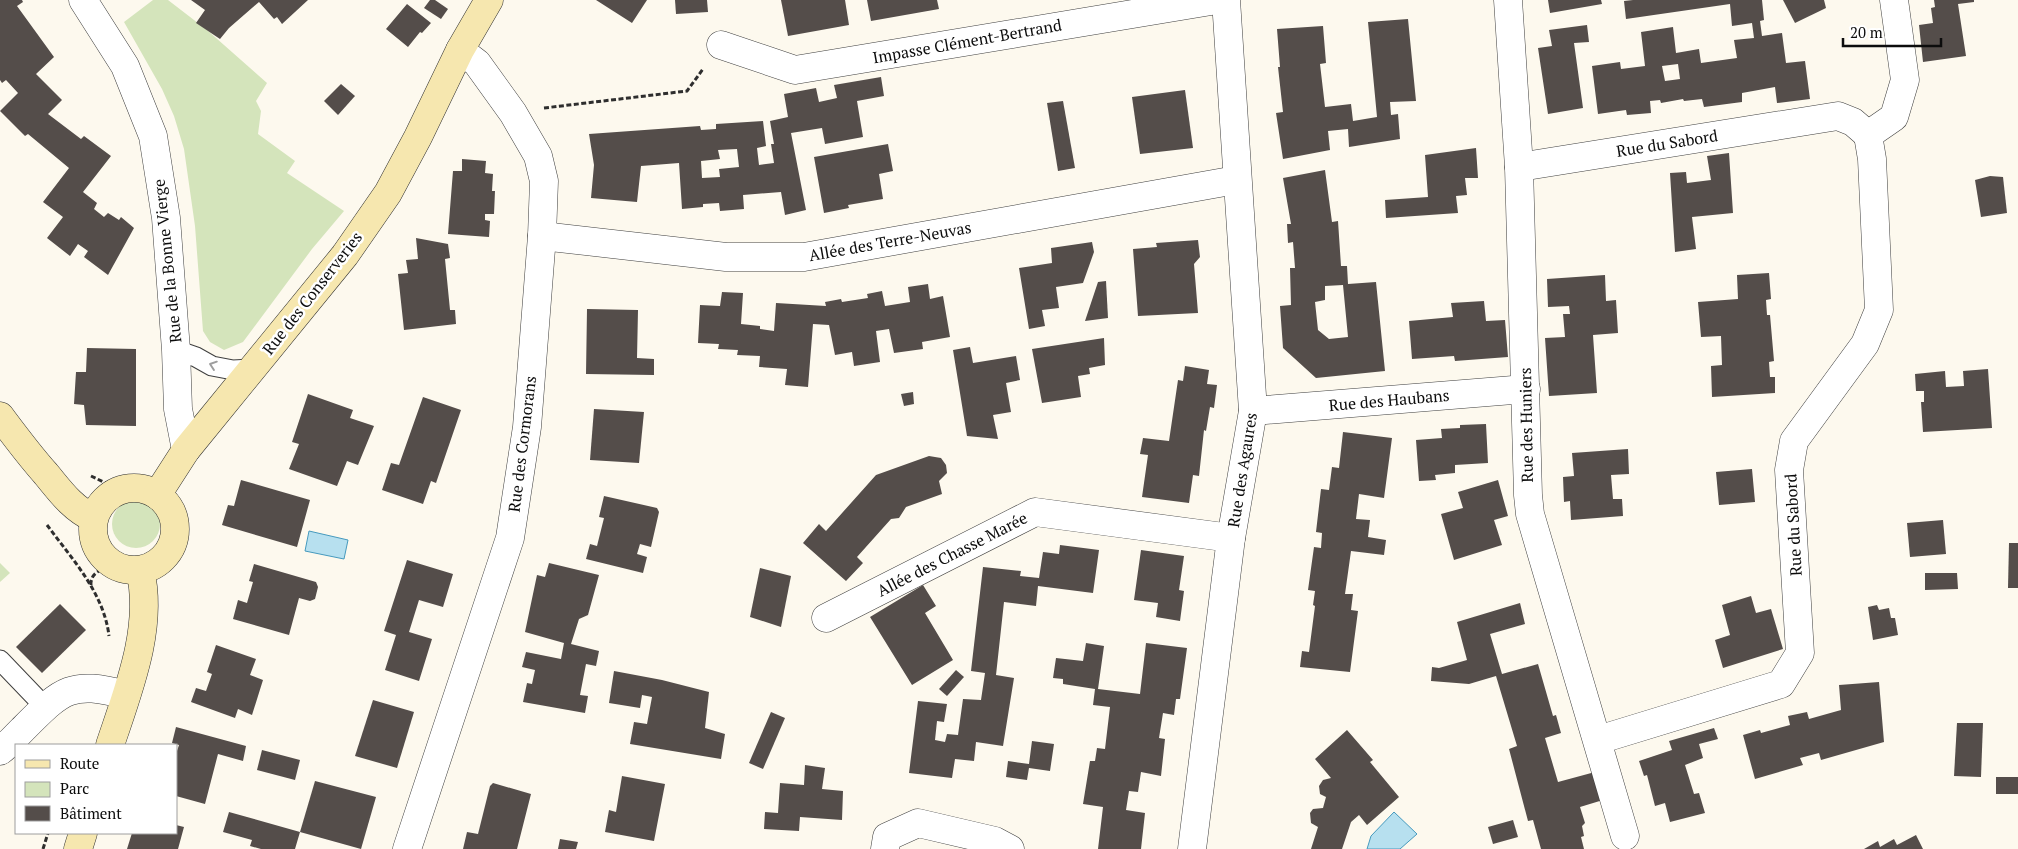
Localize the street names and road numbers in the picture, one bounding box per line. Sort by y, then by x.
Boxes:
street label: Impasse Clément-Bertrand [871,14,1063,68]
street label: Rue du Sabord [1615,124,1719,162]
street label: Rue de la Bonne Vierge [147,178,187,344]
street label: Allée des Terre-Neuvas [807,216,973,266]
street label: Rue des Conserveries [257,227,367,359]
street label: Rue des Huniers [1514,367,1538,483]
street label: Rue des Cormorans [503,374,541,513]
street label: Rue des Haubans [1328,384,1450,416]
street label: Rue des Agaures [1222,411,1262,529]
street label: Rue du Sabord [1779,473,1807,577]
street label: Allée des Chasse Marée [873,507,1031,601]

